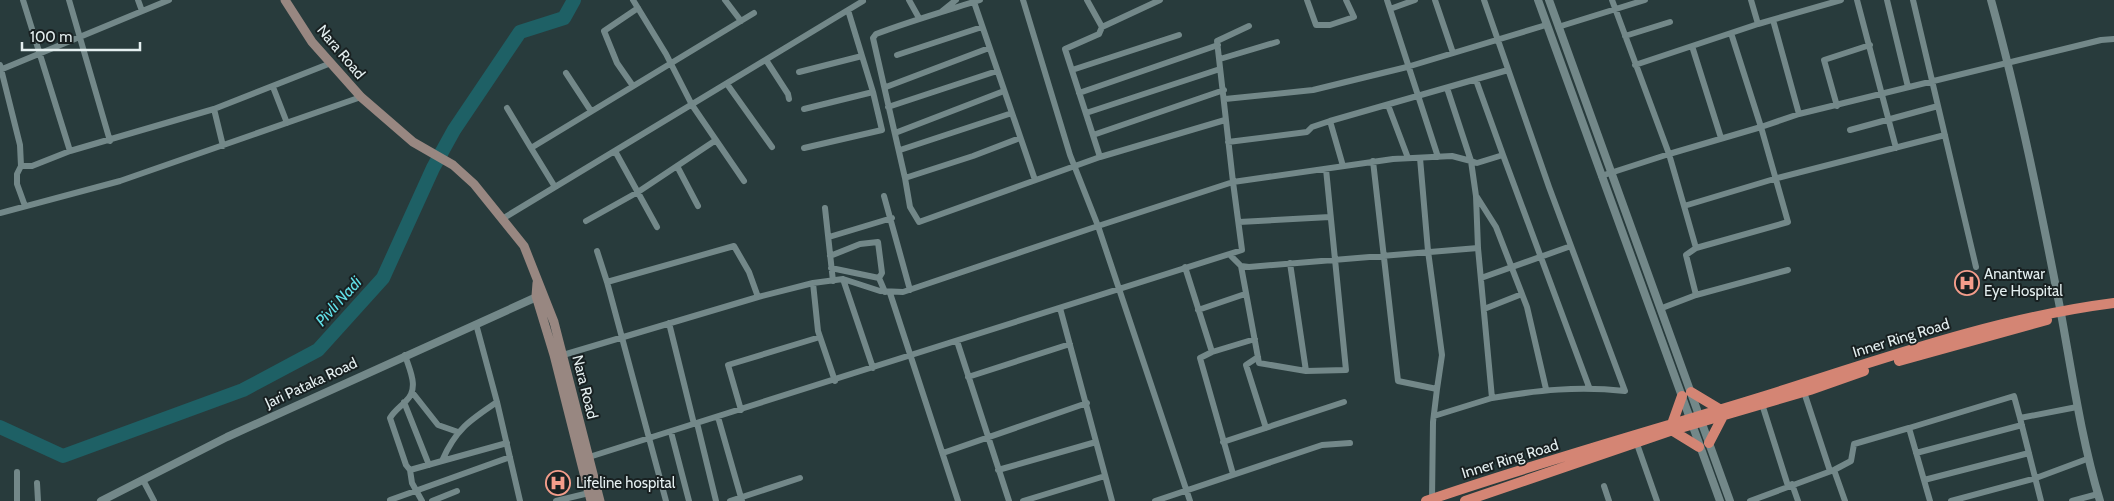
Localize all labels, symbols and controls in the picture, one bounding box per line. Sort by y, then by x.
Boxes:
scale bar [22,20,140,52]
street label: Nara Road [313,21,369,83]
text: 100 m [30,28,72,46]
place label: Anantwar Eye Hospital [1984,265,2063,300]
hospital icon: Anantwar Eye Hospital [1954,270,1980,296]
water label: Pivli Nadi [311,272,366,330]
street label: Inner Ring Road [1850,315,1952,361]
street label: Nara Road [568,353,602,421]
street label: Jari Pataka Road [261,354,360,413]
street label: Inner Ring Road [1459,436,1561,482]
hospital icon: Lifeline hospital [545,470,571,496]
place label: Lifeline hospital [576,474,676,492]

